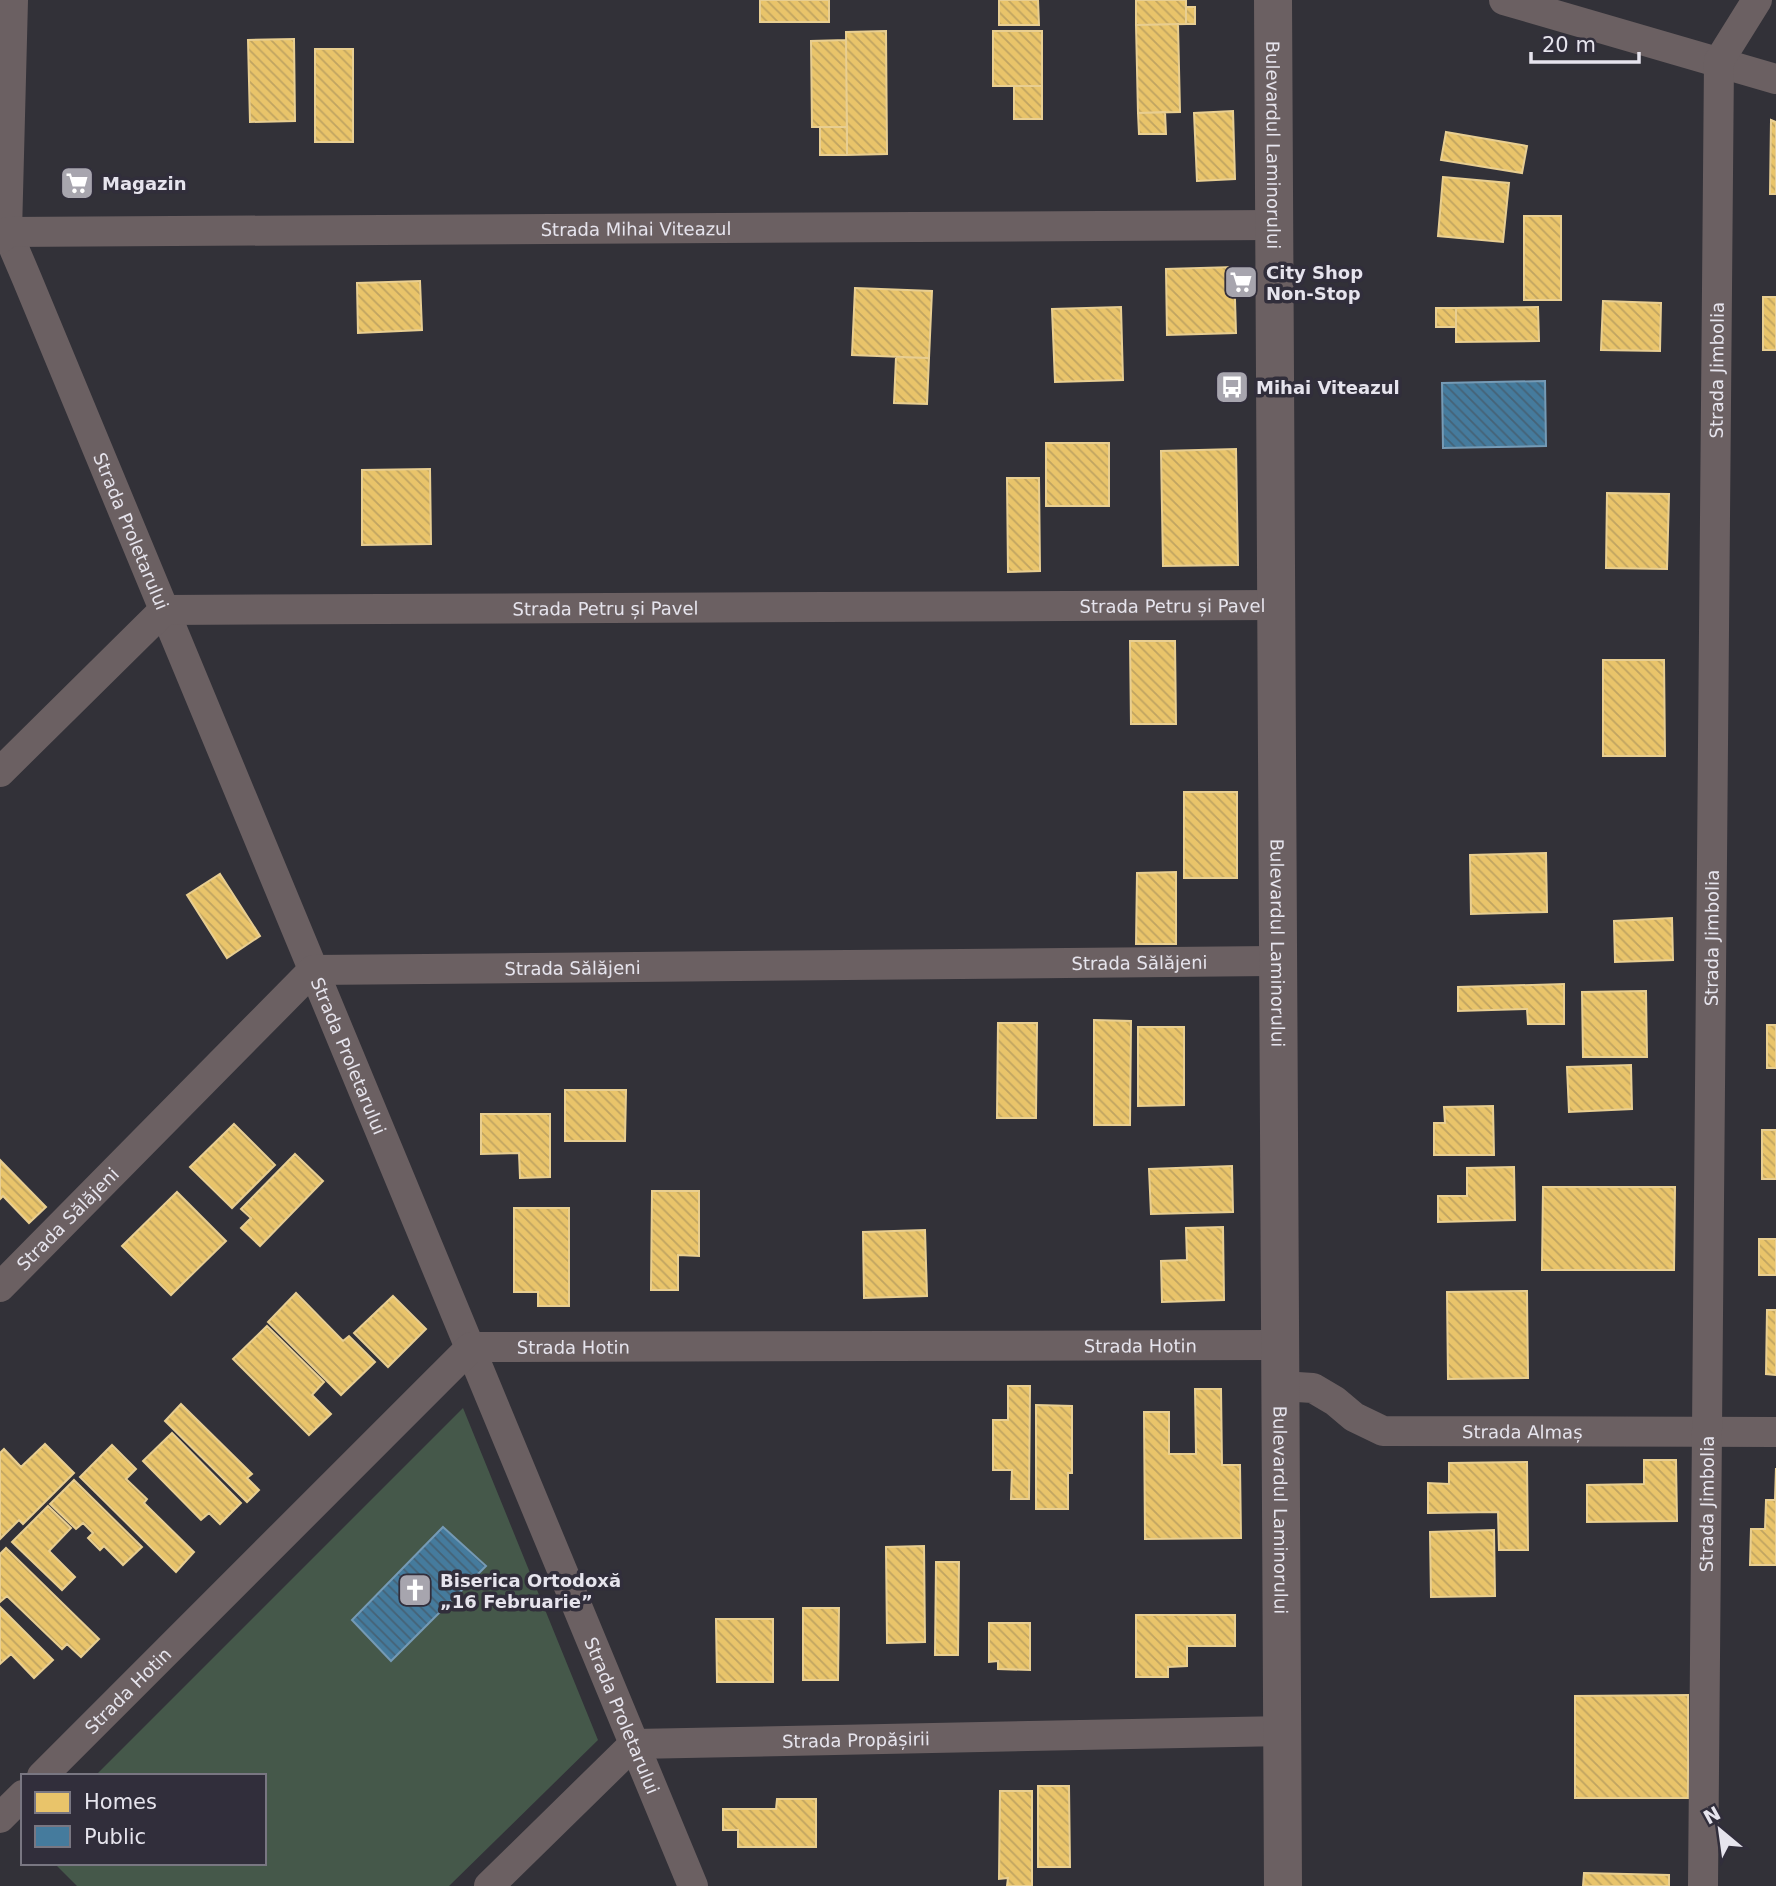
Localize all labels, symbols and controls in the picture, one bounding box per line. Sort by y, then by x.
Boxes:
scale bar [1531,21,1640,65]
text: 20 m [1542,33,1596,57]
street label: Bulevardul Laminorului [1263,41,1285,249]
supermarket icon: Magazin [58,164,96,202]
place label: Magazin [102,173,187,194]
street label: Strada Mihai Viteazul [541,217,732,240]
place label: City Shop Non-Stop [1266,262,1363,304]
supermarket icon: City Shop Non-Stop [1222,263,1260,301]
street label: Strada Jimbolia [1705,302,1727,438]
bus stop icon: Mihai Viteazul [1213,368,1251,406]
place label: Mihai Viteazul [1256,377,1400,398]
street label: Strada Proletarului [90,449,173,613]
street label: Strada Petru și Pavel [1079,595,1266,616]
street label: Strada Petru și Pavel [512,597,699,619]
street label: Bulevardul Laminorului [1267,839,1289,1047]
street label: Strada Jimbolia [1700,870,1722,1006]
street label: Strada Sălăjeni [1071,951,1208,973]
street label: Strada Sălăjeni [504,956,641,979]
street label: Strada Proletarului [307,974,391,1137]
street label: Strada Sălăjeni [12,1163,123,1275]
street label: Strada Hotin [1084,1335,1197,1356]
street label: Strada Hotin [517,1336,630,1357]
street label: Bulevardul Laminorului [1270,1406,1292,1614]
street label: Strada Almaș [1462,1421,1583,1442]
street label: Strada Jimbolia [1695,1436,1717,1572]
place label: Biserica Ortodoxă „16 Februarie” [440,1570,621,1612]
church icon: Biserica Ortodoxă „16 Februarie” [396,1571,434,1609]
street label: Strada Proletarului [580,1634,664,1797]
street label: Strada Hotin [80,1643,175,1738]
street label: Strada Propășirii [782,1728,930,1752]
legend [21,1774,266,1865]
text: Homes [84,1790,157,1814]
north arrow [1685,1795,1755,1865]
text: N [1699,1802,1724,1829]
text: Public [84,1825,146,1849]

